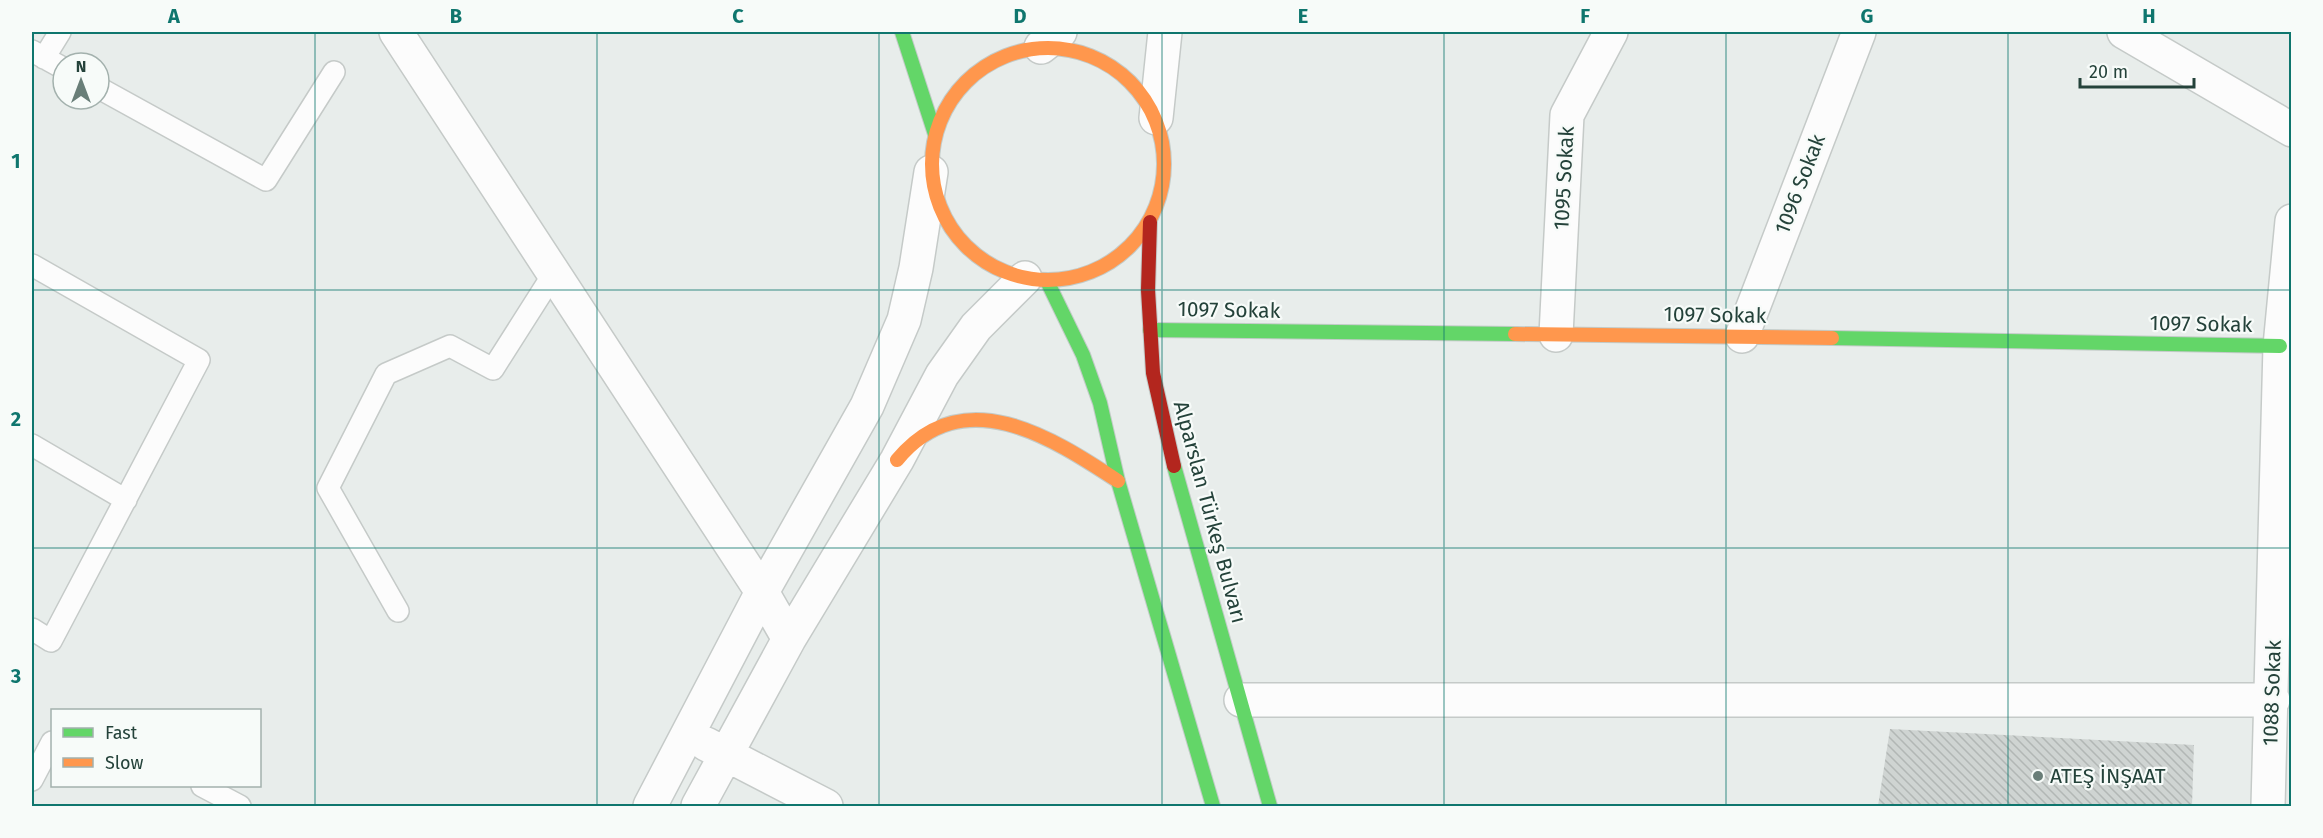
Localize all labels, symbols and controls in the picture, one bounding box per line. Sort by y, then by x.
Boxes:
text: A [167,4,181,28]
text: B [450,4,462,28]
text: C [732,4,744,28]
text: D [1013,4,1027,28]
text: E [1298,4,1308,28]
text: F [1580,4,1590,28]
text: G [1861,4,1873,28]
text: H [2142,4,2156,28]
north arrow [51,51,111,111]
scale bar [2080,51,2194,89]
text: N [76,57,86,76]
text: 20 m [2089,61,2128,83]
street label: 1095 Sokak [1548,125,1580,231]
street label: 1096 Sokak [1769,130,1831,238]
text: 1 [11,149,21,173]
street label: 1097 Sokak [1178,296,1281,324]
street label: 1097 Sokak [1664,301,1767,329]
street label: 1097 Sokak [2150,310,2253,338]
street label: Alparslan Türkeş Bulvarı [1168,398,1252,626]
text: 2 [11,407,21,431]
street label: 1088 Sokak [2257,639,2287,746]
text: 3 [10,664,21,688]
legend [51,709,261,787]
text: Fast [105,722,138,744]
text: Slow [105,752,144,774]
place label: ATEŞ İNŞAAT [2050,763,2166,789]
marker: ATEŞ İNŞAAT [2031,769,2045,783]

